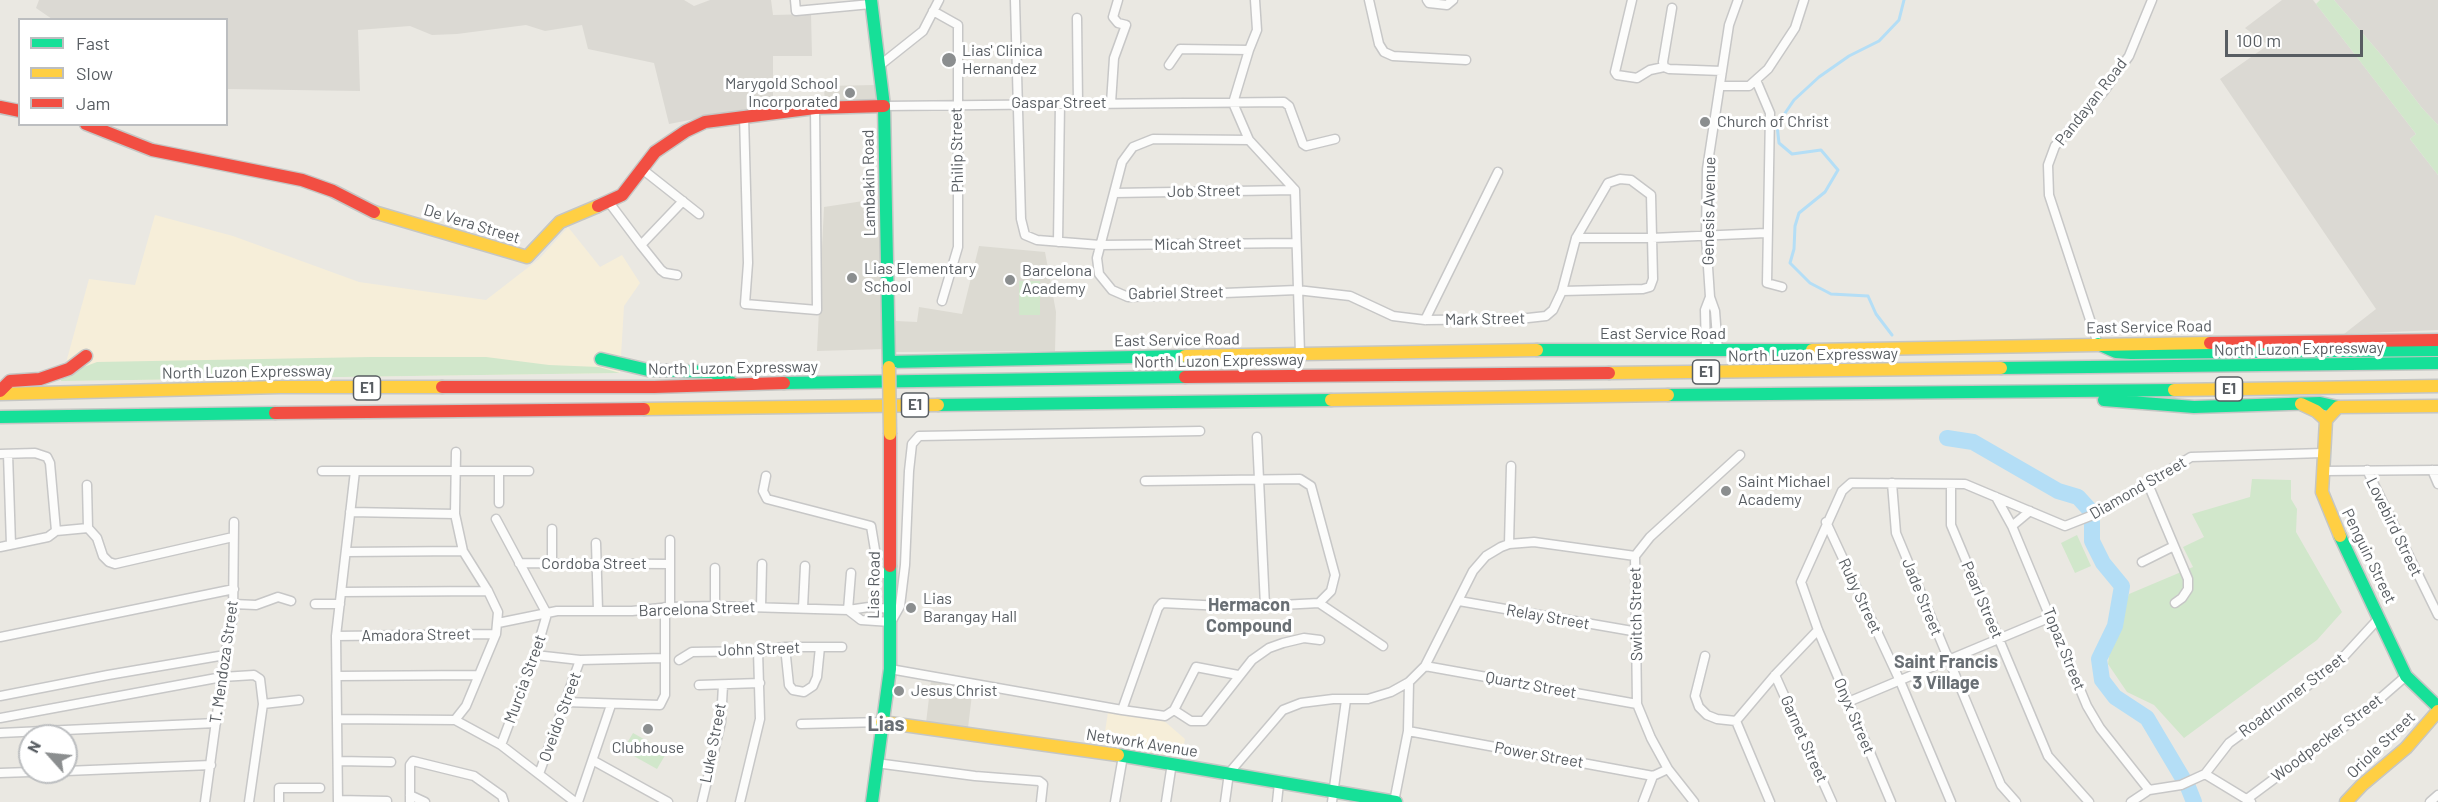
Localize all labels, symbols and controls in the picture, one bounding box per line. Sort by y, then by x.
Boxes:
legend [18,18,228,126]
scale bar [2228,18,2366,56]
text: 100 m [2236,29,2281,51]
text: Fast [76,32,110,54]
place label: Lias' Clinica Hernandez [962,41,1043,79]
marker: Lias' Clinica Hernandez [940,51,958,69]
street label: Pandayan Road [2051,55,2131,149]
text: Slow [76,62,113,84]
place label: Marygold School Incorporated [725,74,838,112]
marker: Marygold School Incorporated [843,86,857,100]
text: Jam [76,92,110,114]
street label: Gaspar Street [1011,93,1107,113]
street label: Philip Street [947,107,967,193]
place label: Church of Christ [1717,112,1829,132]
marker: Church of Christ [1698,115,1712,129]
street label: Lambakin Road [858,129,880,237]
street label: Genesis Avenue [1698,156,1720,266]
street label: Job Street [1167,181,1241,201]
street label: De Vera Street [422,200,522,248]
street label: Micah Street [1154,234,1242,254]
place label: Lias Elementary School [864,259,976,297]
place label: Barcelona Academy [1022,261,1092,299]
marker: Lias Elementary School [845,271,859,285]
marker: Barcelona Academy [1003,273,1017,287]
street label: Gabriel Street [1128,283,1224,303]
street label: Mark Street [1445,309,1525,329]
street label: East Service Road [2086,316,2212,338]
street label: East Service Road [1600,324,1726,344]
street label: East Service Road [1114,329,1240,351]
street label: North Luzon Expressway [2214,338,2384,360]
street label: North Luzon Expressway [1728,344,1898,366]
street label: North Luzon Expressway [1134,350,1304,372]
street label: North Luzon Expressway [648,357,818,379]
road number: E1 [1692,360,1720,384]
street label: North Luzon Expressway [162,361,332,383]
road number: E1 [354,376,380,400]
road number: E1 [2216,377,2242,401]
road number: E1 [902,393,928,417]
street label: Diamond Street [2086,453,2190,523]
place label: Saint Michael Academy [1738,472,1830,510]
street label: Lovebird Street [2362,474,2426,580]
marker: Saint Michael Academy [1719,484,1733,498]
street label: Penguin Street [2338,505,2400,607]
street label: Lias Road [864,551,884,619]
street label: Cordoba Street [541,554,647,574]
street label: Ruby Street [1834,555,1886,637]
street label: Jade Street [1898,556,1946,638]
street label: Pearl Street [1957,558,2007,642]
street label: Switch Street [1626,567,1646,661]
place label: Lias Barangay Hall [923,589,1017,627]
district label: Hermacon Compound [1206,594,1292,636]
street label: Barcelona Street [638,597,756,621]
street label: T. Mendoza Street [206,599,242,725]
street label: Relay Street [1505,600,1591,634]
marker: Lias Barangay Hall [904,601,918,615]
street label: Topaz Street [2039,605,2089,693]
street label: Amadora Street [361,624,471,646]
street label: Murcia Street [500,632,550,726]
street label: John Street [718,638,800,660]
street label: Roadrunner Street [2235,649,2349,741]
district label: Saint Francis 3 Village [1894,651,1998,694]
street label: Quartz Street [1484,668,1578,702]
street label: Oveido Street [535,669,585,765]
street label: Onyx Street [1829,675,1879,757]
place label: Jesus Christ [911,681,998,701]
marker: Jesus Christ [892,684,906,698]
street label: Woodpecker Street [2268,690,2386,786]
street label: Garnet Street [1776,692,1832,786]
street label: Luke Street [696,702,730,784]
street label: Oriole Street [2343,708,2419,782]
district label: Lias [867,712,905,736]
marker: Clubhouse [641,722,655,736]
north arrow [18,724,78,784]
street label: Network Avenue [1085,725,1199,761]
text: N [22,737,44,756]
place label: Clubhouse [612,738,684,758]
street label: Power Street [1493,738,1585,772]

